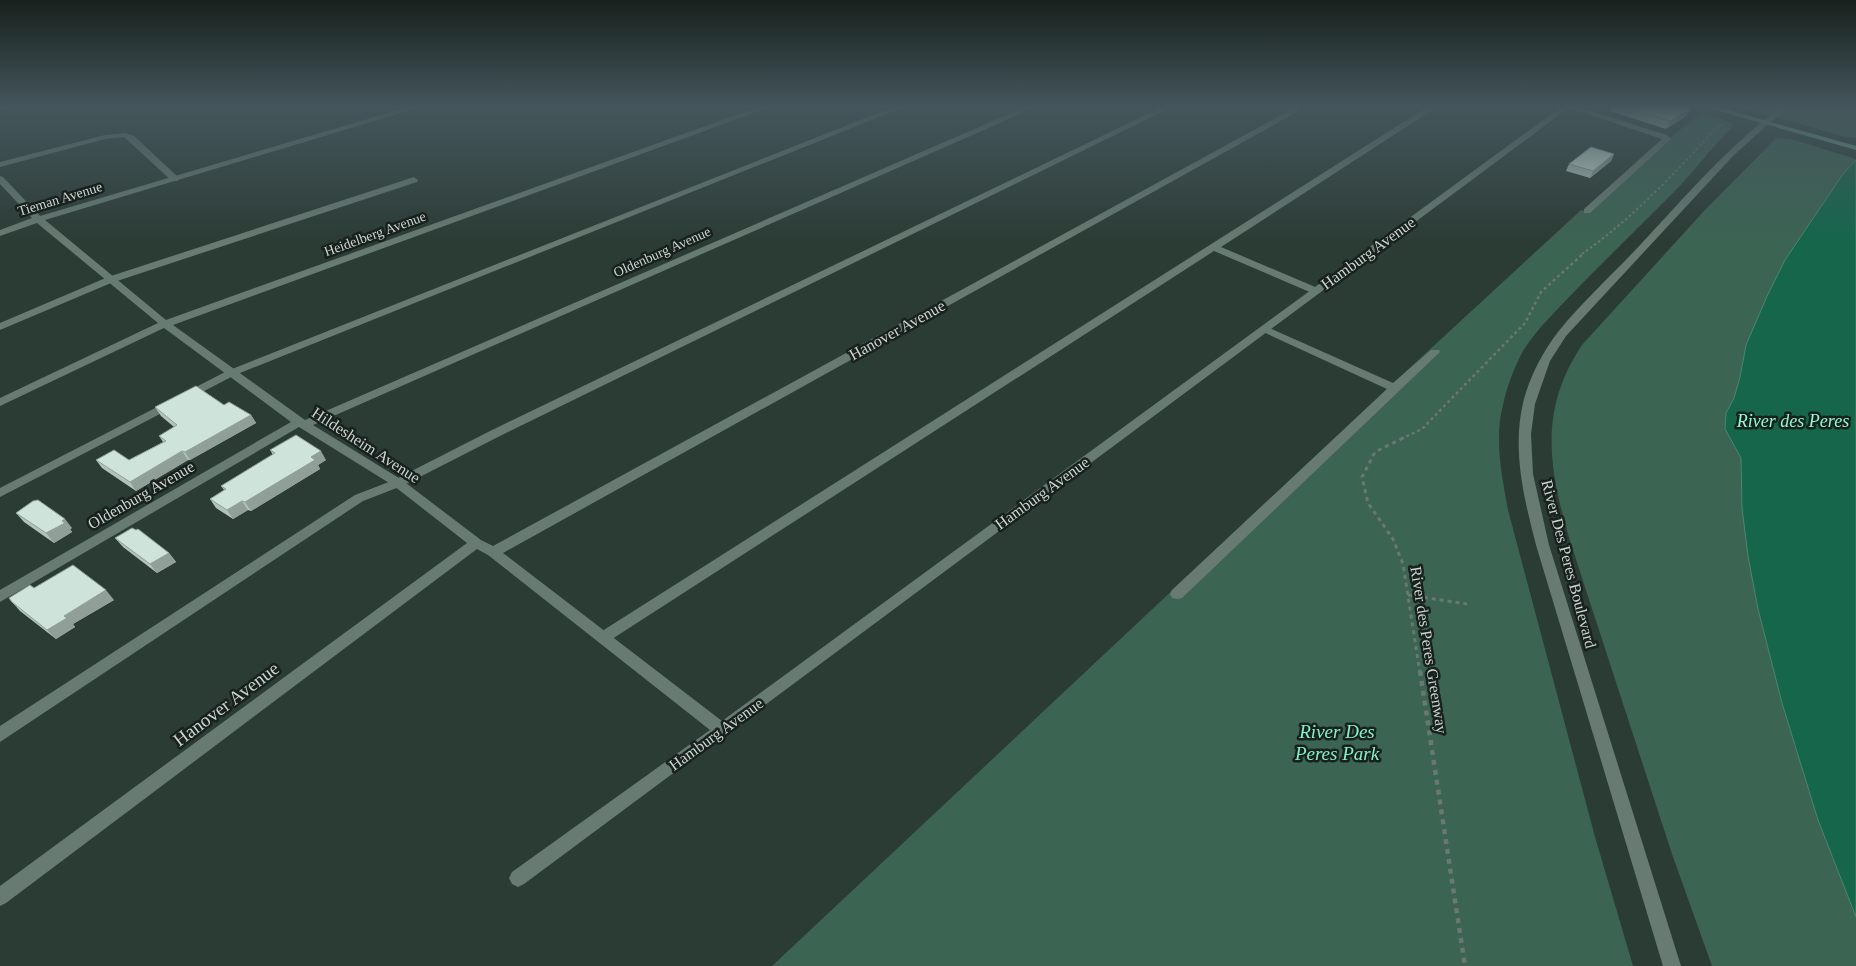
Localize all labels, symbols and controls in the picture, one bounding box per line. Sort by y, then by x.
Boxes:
street label: Tieman Avenue [16,179,104,219]
street label: Heidelberg Avenue [322,209,428,259]
street label: Hamburg Avenue [1318,213,1419,294]
street label: Oldenburg Avenue [611,224,713,280]
street label: Hanover Avenue [846,297,948,363]
street label: Hildesheim Avenue [309,404,423,486]
water label: River des Peres [1736,411,1849,431]
street label: Hamburg Avenue [992,453,1093,534]
street label: Oldenburg Avenue [85,458,198,533]
street label: River Des Peres Boulevard [1538,478,1600,650]
street label: River des Peres Greenway [1406,565,1451,735]
street label: Hanover Avenue [169,657,283,751]
street label: Hamburg Avenue [666,694,767,775]
park label: River Des Peres Park [1294,721,1380,764]

